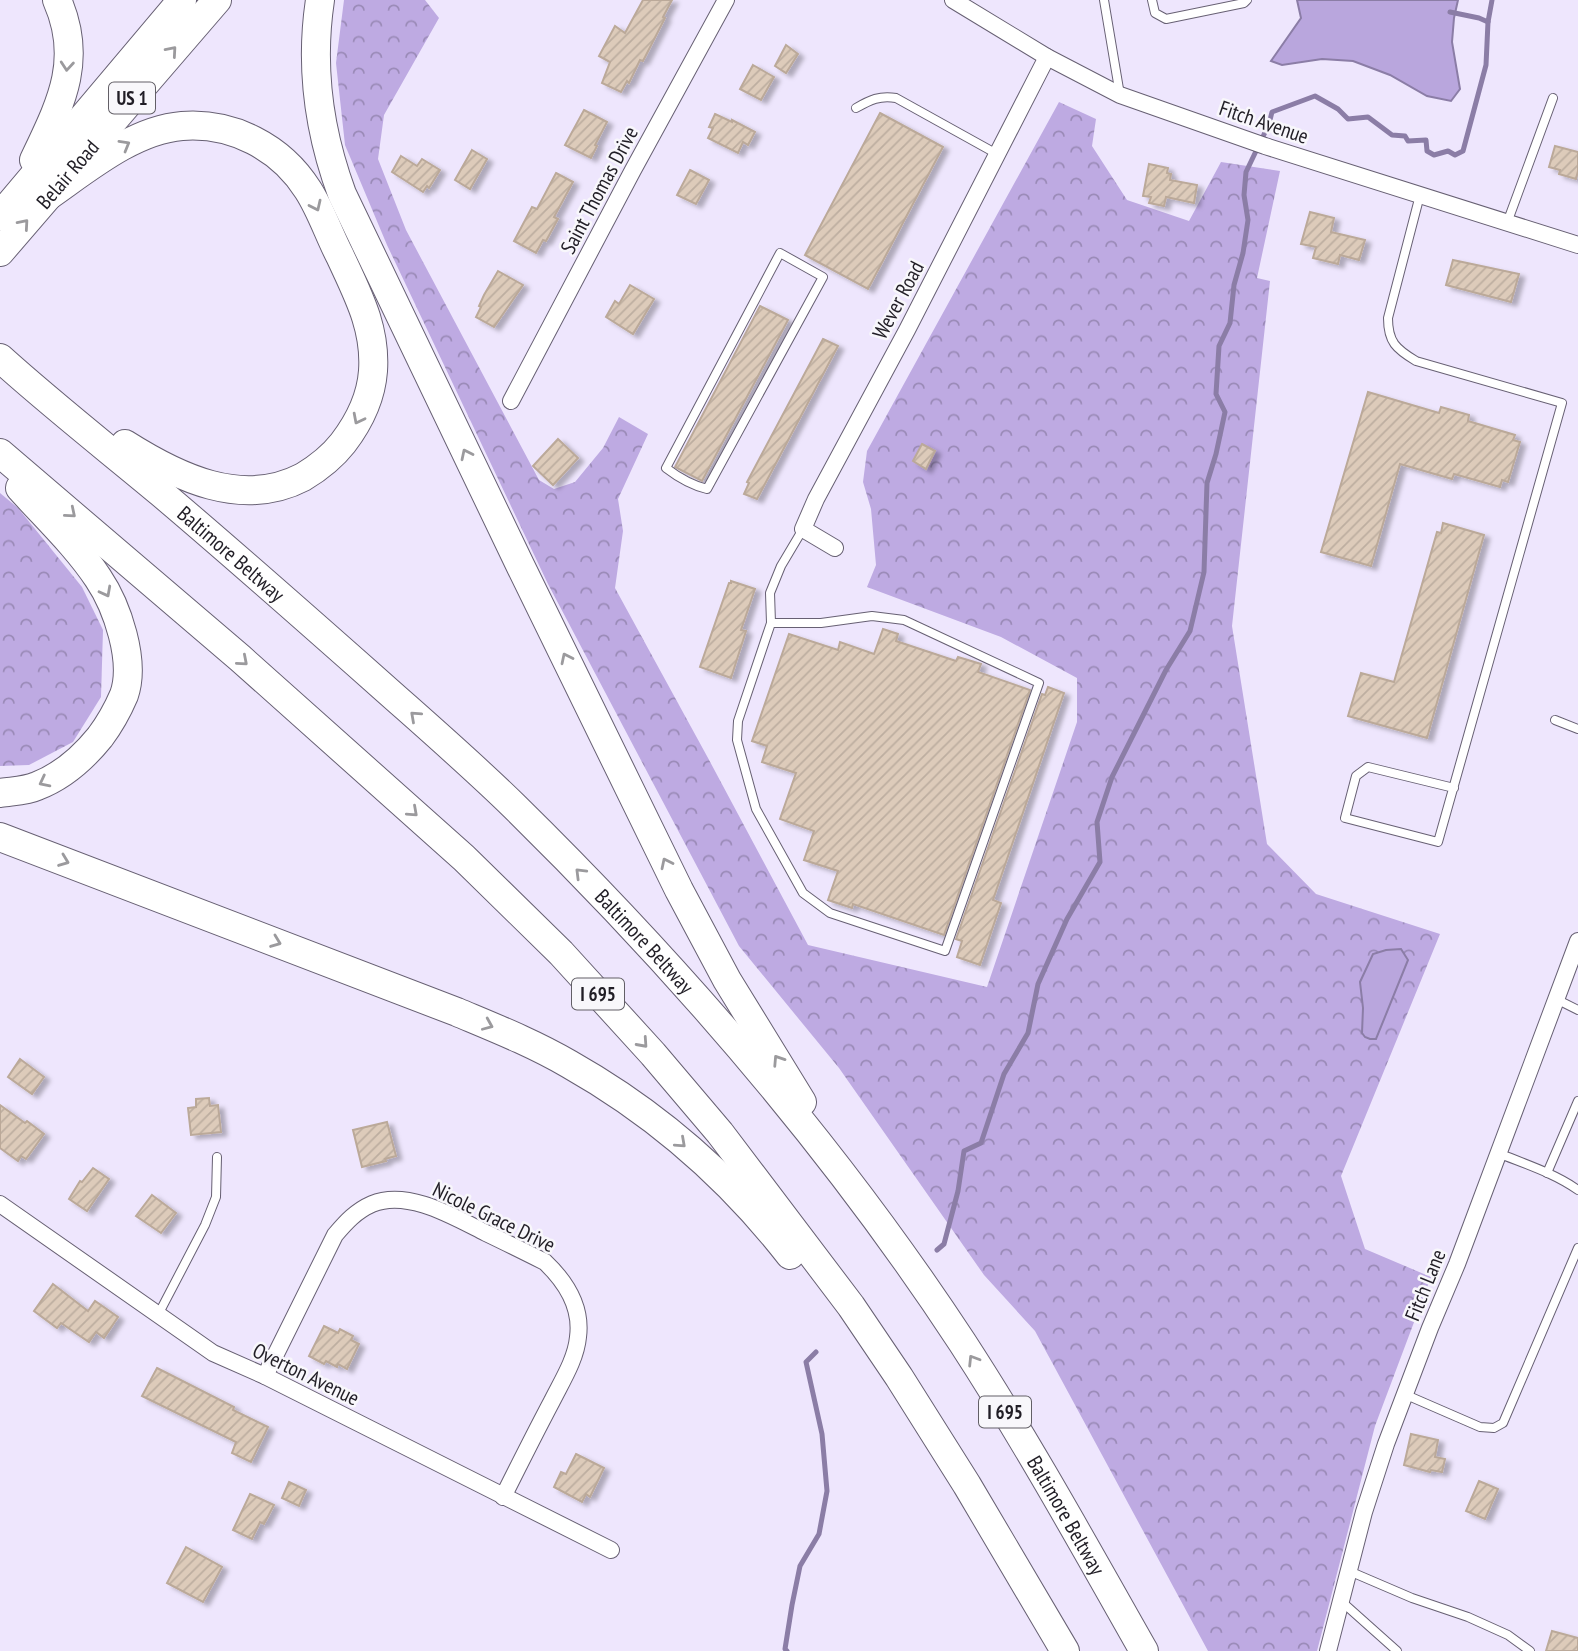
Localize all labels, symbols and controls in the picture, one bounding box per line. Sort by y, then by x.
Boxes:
one-way arrow [164,47,176,60]
one-way arrow [60,61,75,72]
road number: US 1 [109,82,155,114]
street label: Fitch Avenue [1216,94,1312,150]
street label: Saint Thomas Drive [554,122,644,258]
street label: Belair Road [30,134,104,214]
one-way arrow [118,140,131,153]
one-way arrow [308,199,322,212]
one-way arrow [16,219,28,232]
street label: Wever Road [866,256,930,344]
one-way arrow [353,412,367,425]
one-way arrow [461,449,475,461]
street label: Baltimore Beltway [172,500,291,607]
one-way arrow [63,505,76,517]
one-way arrow [98,585,111,598]
one-way arrow [235,653,248,665]
one-way arrow [560,653,574,665]
one-way arrow [410,711,423,724]
one-way arrow [39,773,51,787]
one-way arrow [405,804,418,816]
one-way arrow [57,853,69,867]
one-way arrow [660,858,674,870]
one-way arrow [575,868,588,881]
street label: Baltimore Beltway [590,883,700,999]
one-way arrow [270,934,282,948]
road number: I 695 [572,978,624,1010]
one-way arrow [481,1017,494,1031]
one-way arrow [634,1035,647,1048]
one-way arrow [773,1055,786,1068]
one-way arrow [673,1135,686,1147]
street label: Nicole Grace Drive [428,1176,560,1258]
street label: Fitch Lane [1398,1245,1452,1325]
street label: Overton Avenue [248,1337,364,1411]
one-way arrow [968,1355,981,1368]
road number: I 695 [979,1396,1031,1428]
street label: Baltimore Beltway [1022,1450,1112,1580]

